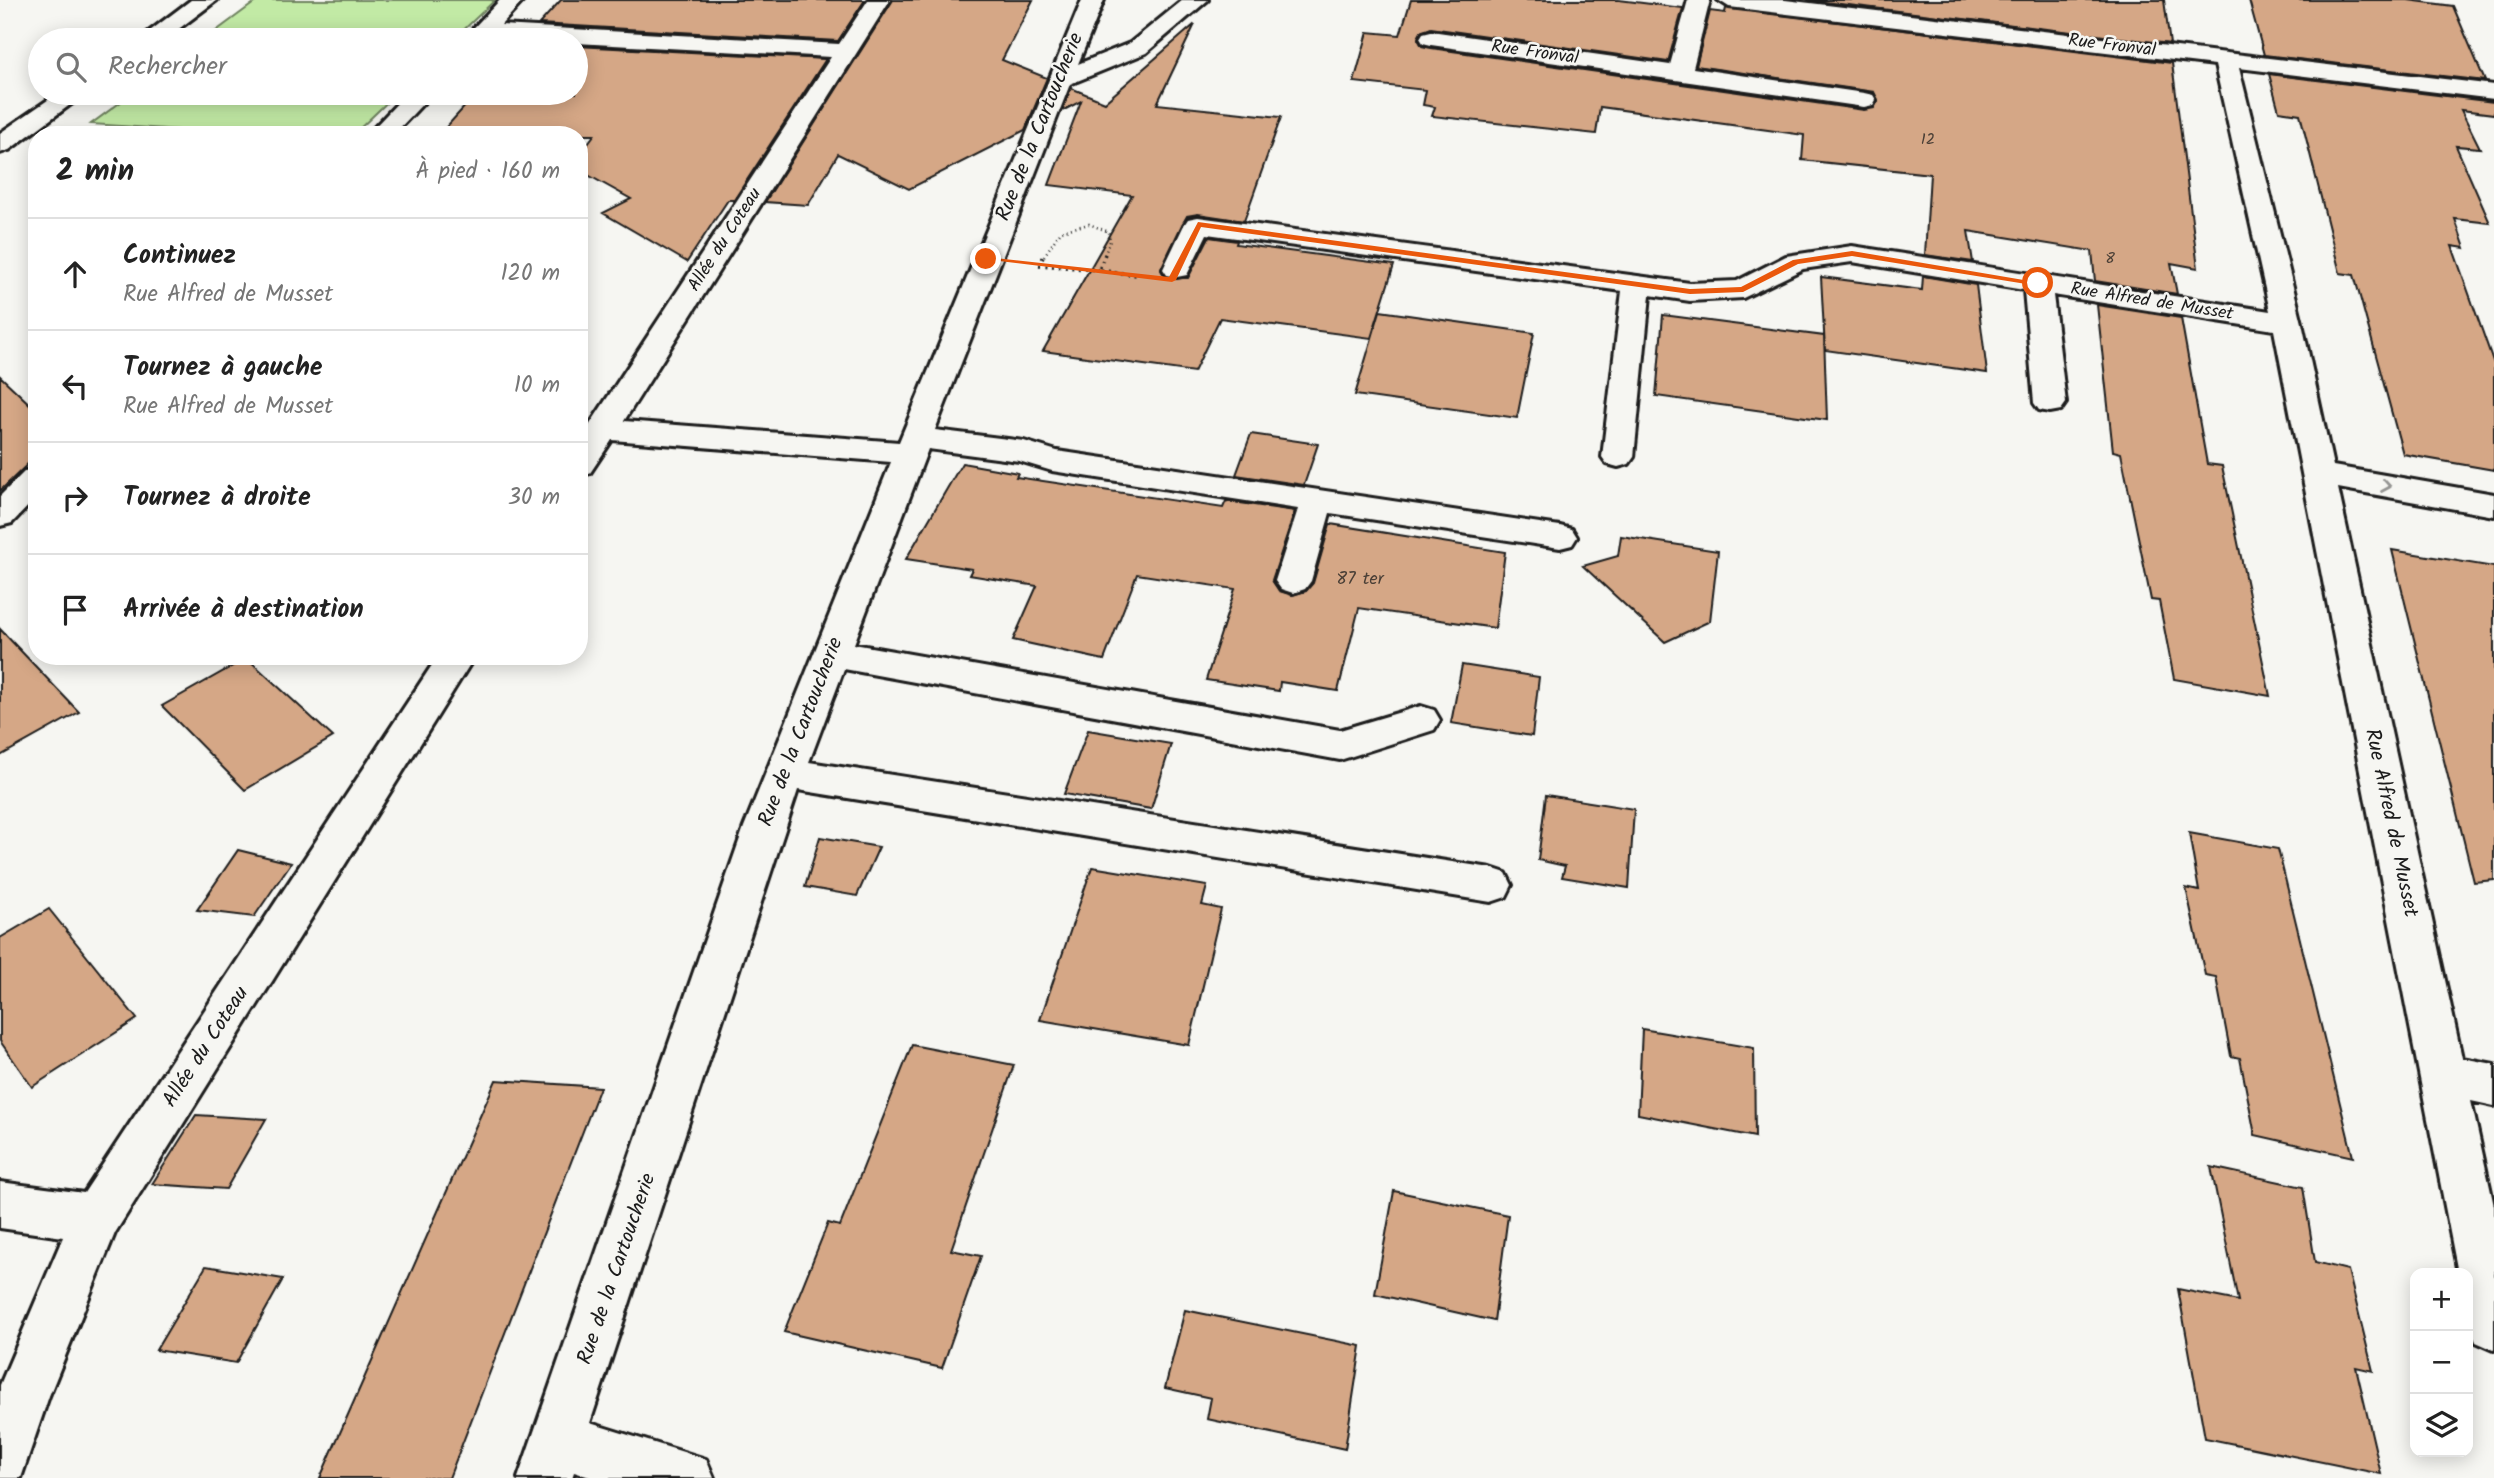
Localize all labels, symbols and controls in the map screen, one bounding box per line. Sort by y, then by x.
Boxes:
street label: Rue Fronval [2067,26,2158,66]
street label: Rue de la Cartoucherie [987,27,1093,226]
search box [28,28,588,105]
street label: Rue Fronval [1489,33,1581,74]
text: Rechercher [108,46,227,88]
icon: search [52,48,90,86]
house number: 12 [1921,127,1935,152]
text: 2 min [56,148,134,196]
text: À pied · 160 m [416,154,560,190]
street label: Allée du Coteau [680,182,770,298]
text: Continuez [123,235,236,277]
route end [970,243,1001,274]
house number: 8 [2105,246,2115,271]
icon: ahead [56,255,94,293]
text: 120 m [500,256,560,292]
route start [2022,267,2053,298]
street label: Rue Alfred de Musset [2069,275,2236,329]
text: Rue Alfred de Musset [123,277,333,313]
text: Tournez à gauche [123,347,323,389]
icon: left [56,367,94,405]
text: 10 m [514,368,560,404]
text: Rue Alfred de Musset [123,389,333,425]
text: Tournez à droite [123,477,311,519]
one-way arrow [2380,478,2392,493]
icon: right [56,479,94,517]
text: 30 m [508,480,560,516]
house number: 87 ter [1336,565,1385,594]
text: Arrivée à destination [123,589,364,631]
icon: arrive [56,591,94,629]
street label: Rue de la Cartoucherie [750,632,853,832]
street label: Rue Alfred de Musset [2355,726,2427,921]
street label: Allée du Coteau [154,980,258,1114]
street label: Rue de la Cartoucherie [569,1168,665,1369]
map controls [2410,1268,2473,1457]
button: + [2410,1268,2473,1331]
button: − [2410,1331,2473,1394]
button: layers [2410,1394,2473,1457]

